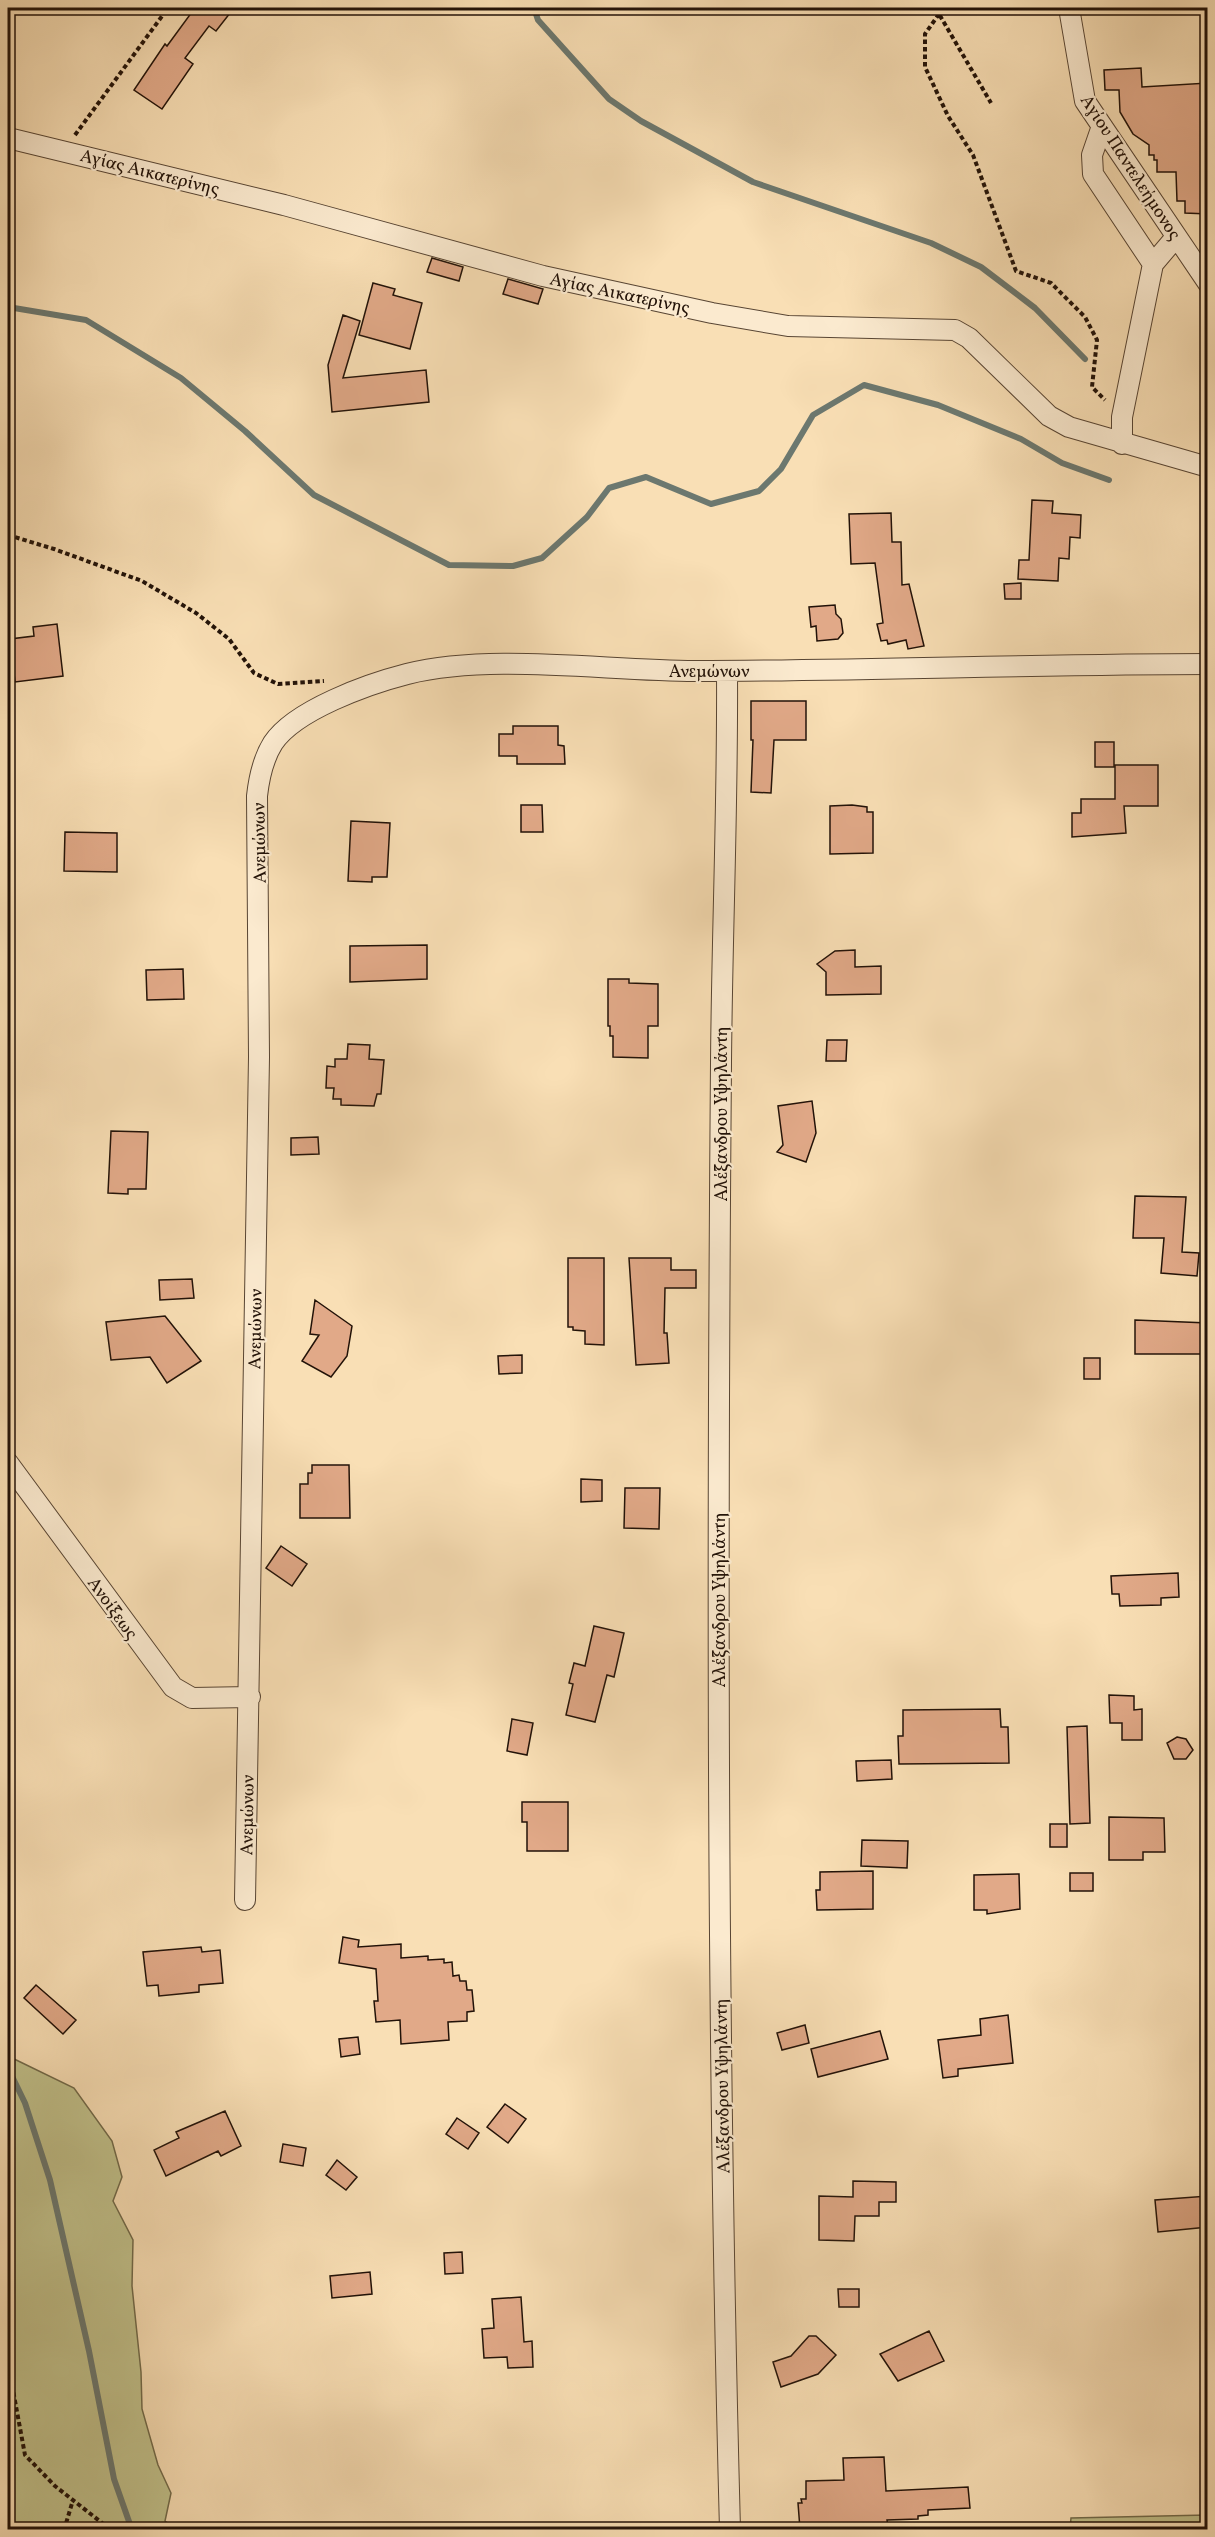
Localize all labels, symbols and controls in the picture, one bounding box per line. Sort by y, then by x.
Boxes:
street label: Αγίου Παντελεήμονος [1073,90,1186,245]
street label: Αγίας Αικατερίνης [77,144,222,203]
street label: Αγίας Αικατερίνης [547,267,692,322]
street label: Ανεμώνων [669,660,750,685]
street label: Ανεμώνων [247,802,274,884]
street label: Αλέξανδρου Υψηλάντη [710,1026,735,1202]
street label: Ανεμώνων [243,1288,270,1370]
street label: Αλέξανδρου Υψηλάντη [708,1512,733,1688]
street label: Ανοίξεως [81,1573,143,1645]
street label: Ανεμώνων [235,1774,262,1856]
street label: Αλέξανδρου Υψηλάντη [709,1998,738,2174]

